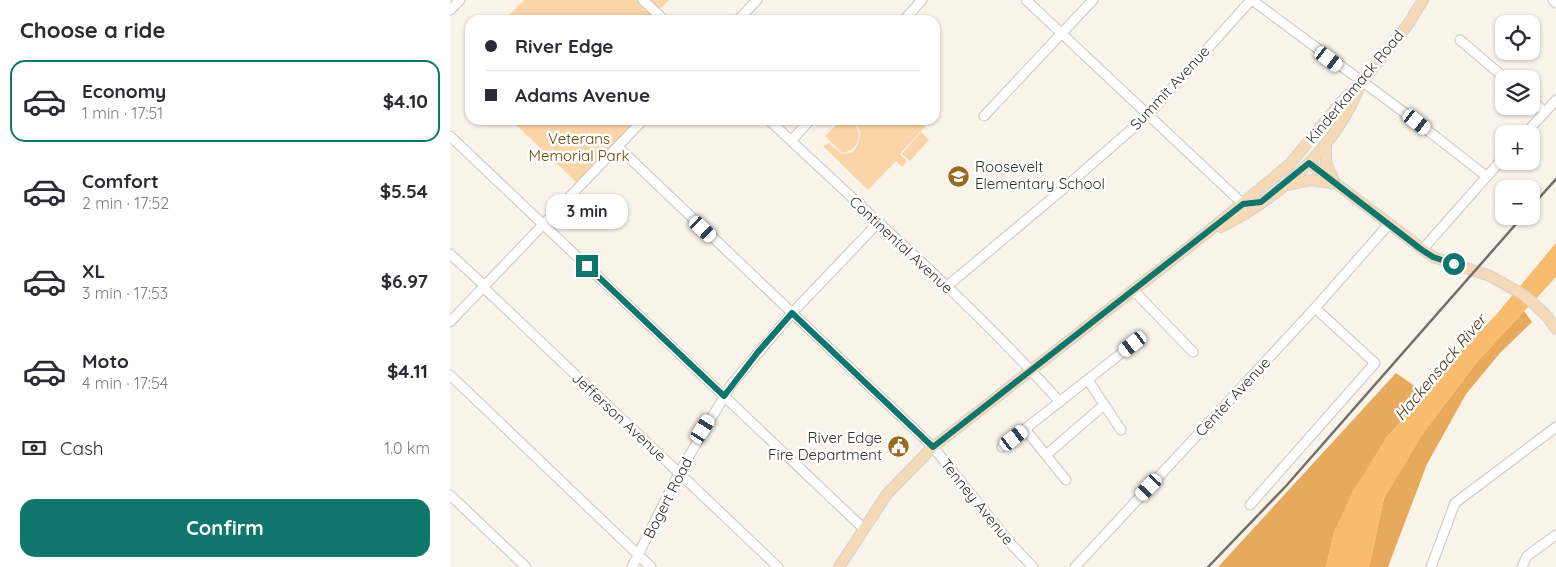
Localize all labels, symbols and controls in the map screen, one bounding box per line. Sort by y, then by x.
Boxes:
map controls [1495,15,1540,225]
button: locate [1495,15,1540,60]
text: Choose a ride [20,16,165,44]
street label: Kinderkamack Road [1302,26,1408,147]
text: River Edge [515,34,614,58]
street label: Summit Avenue [1126,42,1213,134]
car [1312,44,1345,74]
button: layers [1495,70,1540,115]
icon: car [22,79,67,124]
text: Economy [82,79,166,103]
text: Adams Avenue [515,83,650,107]
text: $4.10 [383,89,428,113]
text: 1 min · 17:51 [82,103,163,123]
car [1400,107,1433,137]
button: + [1495,125,1540,170]
park label: Veterans Memorial Park [529,129,630,165]
place label: Roosevelt Elementary School [975,157,1105,193]
school or university icon: Roosevelt Elementary School [947,164,971,188]
icon: car [22,169,67,214]
text: Comfort [82,169,159,193]
text: $5.54 [380,179,428,203]
button: − [1495,180,1540,225]
street label: Continental Avenue [846,192,957,297]
text: 2 min · 17:52 [82,193,169,213]
callout: 3 min [546,194,628,228]
text: 3 min [566,201,608,221]
car [686,213,719,245]
route start [1443,253,1465,275]
route end [576,255,598,277]
icon: car [22,259,67,304]
text: XL [82,259,105,283]
text: $6.97 [381,269,428,293]
text: 3 min · 17:53 [82,283,168,303]
water label: Hackensack River [1390,309,1491,424]
car [1116,329,1149,359]
icon: car [22,349,67,394]
text: Moto [82,349,129,373]
street label: Center Avenue [1191,353,1274,440]
text: $4.11 [387,359,428,383]
street label: Jefferson Avenue [568,368,671,465]
text: 4 min · 17:54 [82,373,168,393]
car [688,412,717,446]
car [997,423,1030,453]
place label: River Edge Fire Department [768,428,882,464]
icon: cash [20,434,48,462]
public building icon: River Edge Fire Department [886,435,910,459]
text: Cash [60,436,104,460]
text: 1.0 km [384,438,430,458]
street label: Bogert Road [639,454,696,542]
street label: Tenney Avenue [937,455,1018,549]
car [1133,471,1164,503]
button: Confirm [20,499,430,557]

